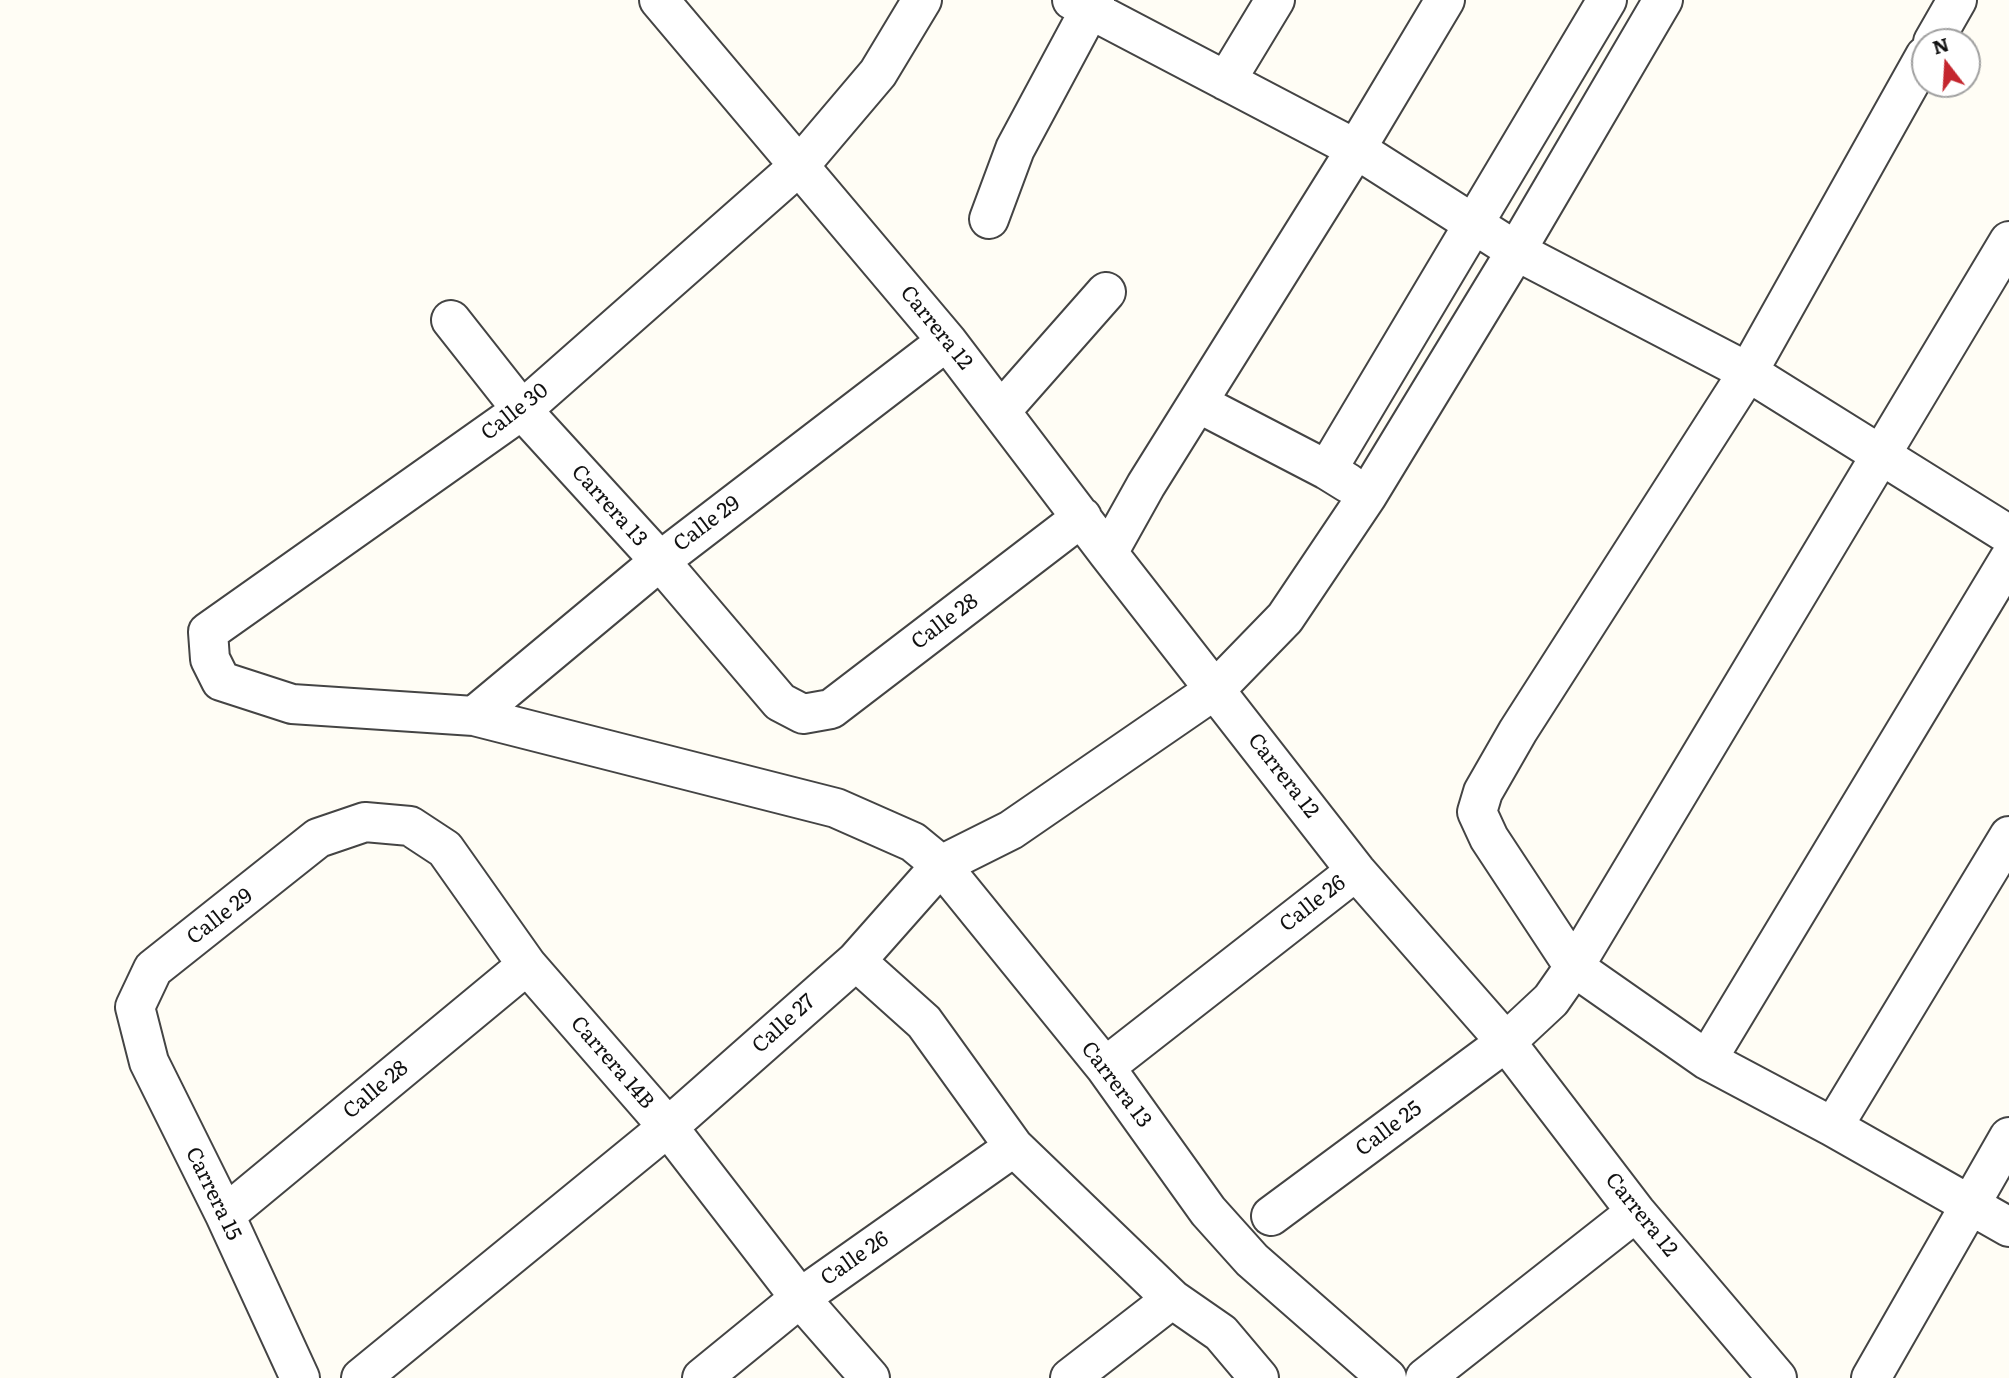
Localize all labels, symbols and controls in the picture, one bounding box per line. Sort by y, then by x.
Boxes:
north arrow [1911,28,1981,98]
text: N [1929,29,1952,61]
street label: Carrera 12 [895,281,977,375]
street label: Calle 30 [476,378,554,446]
street label: Carrera 13 [566,460,652,552]
street label: Calle 29 [669,491,745,557]
street label: Calle 28 [907,589,983,655]
street label: Carrera 12 [1242,729,1324,823]
street label: Calle 26 [1275,870,1351,938]
street label: Calle 29 [182,884,258,950]
street label: Calle 27 [747,989,821,1059]
street label: Carrera 14B [565,1012,659,1114]
street label: Carrera 13 [1075,1037,1157,1133]
street label: Calle 28 [338,1056,414,1124]
street label: Calle 25 [1351,1096,1427,1162]
street label: Carrera 15 [180,1143,246,1245]
street label: Carrera 12 [1600,1168,1682,1262]
street label: Calle 26 [816,1227,894,1291]

